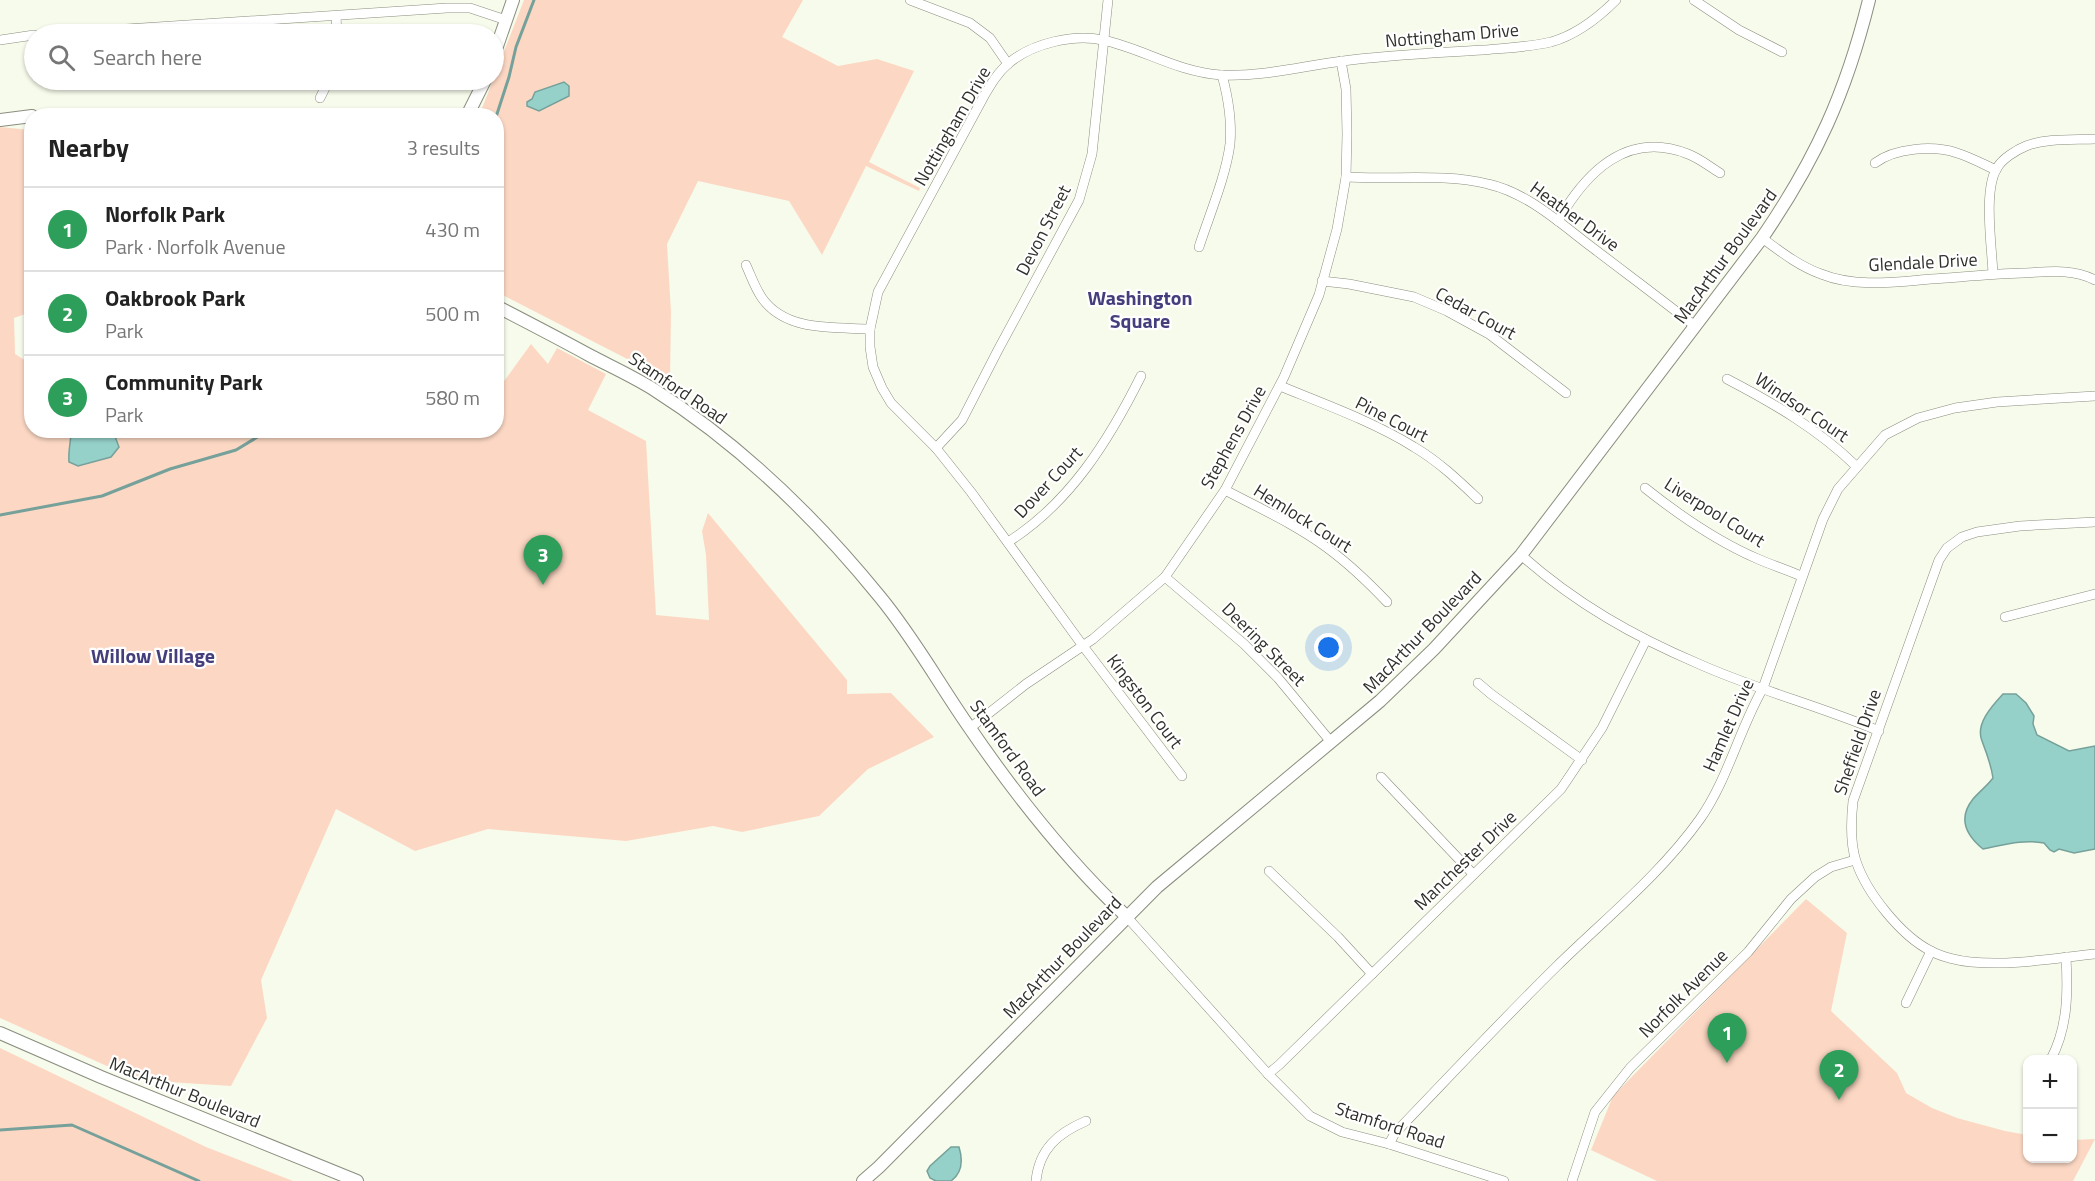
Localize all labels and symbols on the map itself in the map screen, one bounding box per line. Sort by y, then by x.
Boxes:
street label: Nottingham Drive [1384,16,1520,54]
street label: Nottingham Drive [907,61,997,191]
street label: Heather Drive [1525,174,1625,258]
street label: Devon Street [1009,179,1078,280]
street label: MacArthur Boulevard [1667,183,1783,329]
street label: Glendale Drive [1868,246,1978,278]
street label: Cedar Court [1431,280,1522,347]
district label: Washington Square [1088,282,1192,336]
street label: Stamford Road [623,345,733,431]
street label: Windsor Court [1750,366,1855,449]
street label: Stephens Drive [1193,380,1273,494]
street label: Pine Court [1351,389,1434,449]
street label: Dover Court [1007,439,1089,524]
street label: Liverpool Court [1659,470,1771,554]
street label: Hemlock Court [1249,477,1358,559]
pin: 3 [524,536,562,585]
street label: MacArthur Boulevard [1356,565,1488,699]
street label: Deering Street [1216,596,1313,693]
your location [1314,633,1343,662]
district label: Willow Village [91,640,215,671]
street label: Kingston Court [1100,648,1190,754]
street label: Hamlet Drive [1696,674,1760,776]
street label: Sheffield Drive [1826,685,1888,799]
street label: Stamford Road [964,694,1052,802]
street label: Manchester Drive [1408,804,1522,916]
street label: MacArthur Boulevard [996,890,1128,1024]
street label: Norfolk Avenue [1632,942,1734,1044]
pin: 1 [1708,1014,1746,1063]
street label: MacArthur Boulevard [105,1049,265,1135]
pin: 2 [1820,1050,1858,1100]
street label: Stamford Road [1332,1095,1448,1155]

